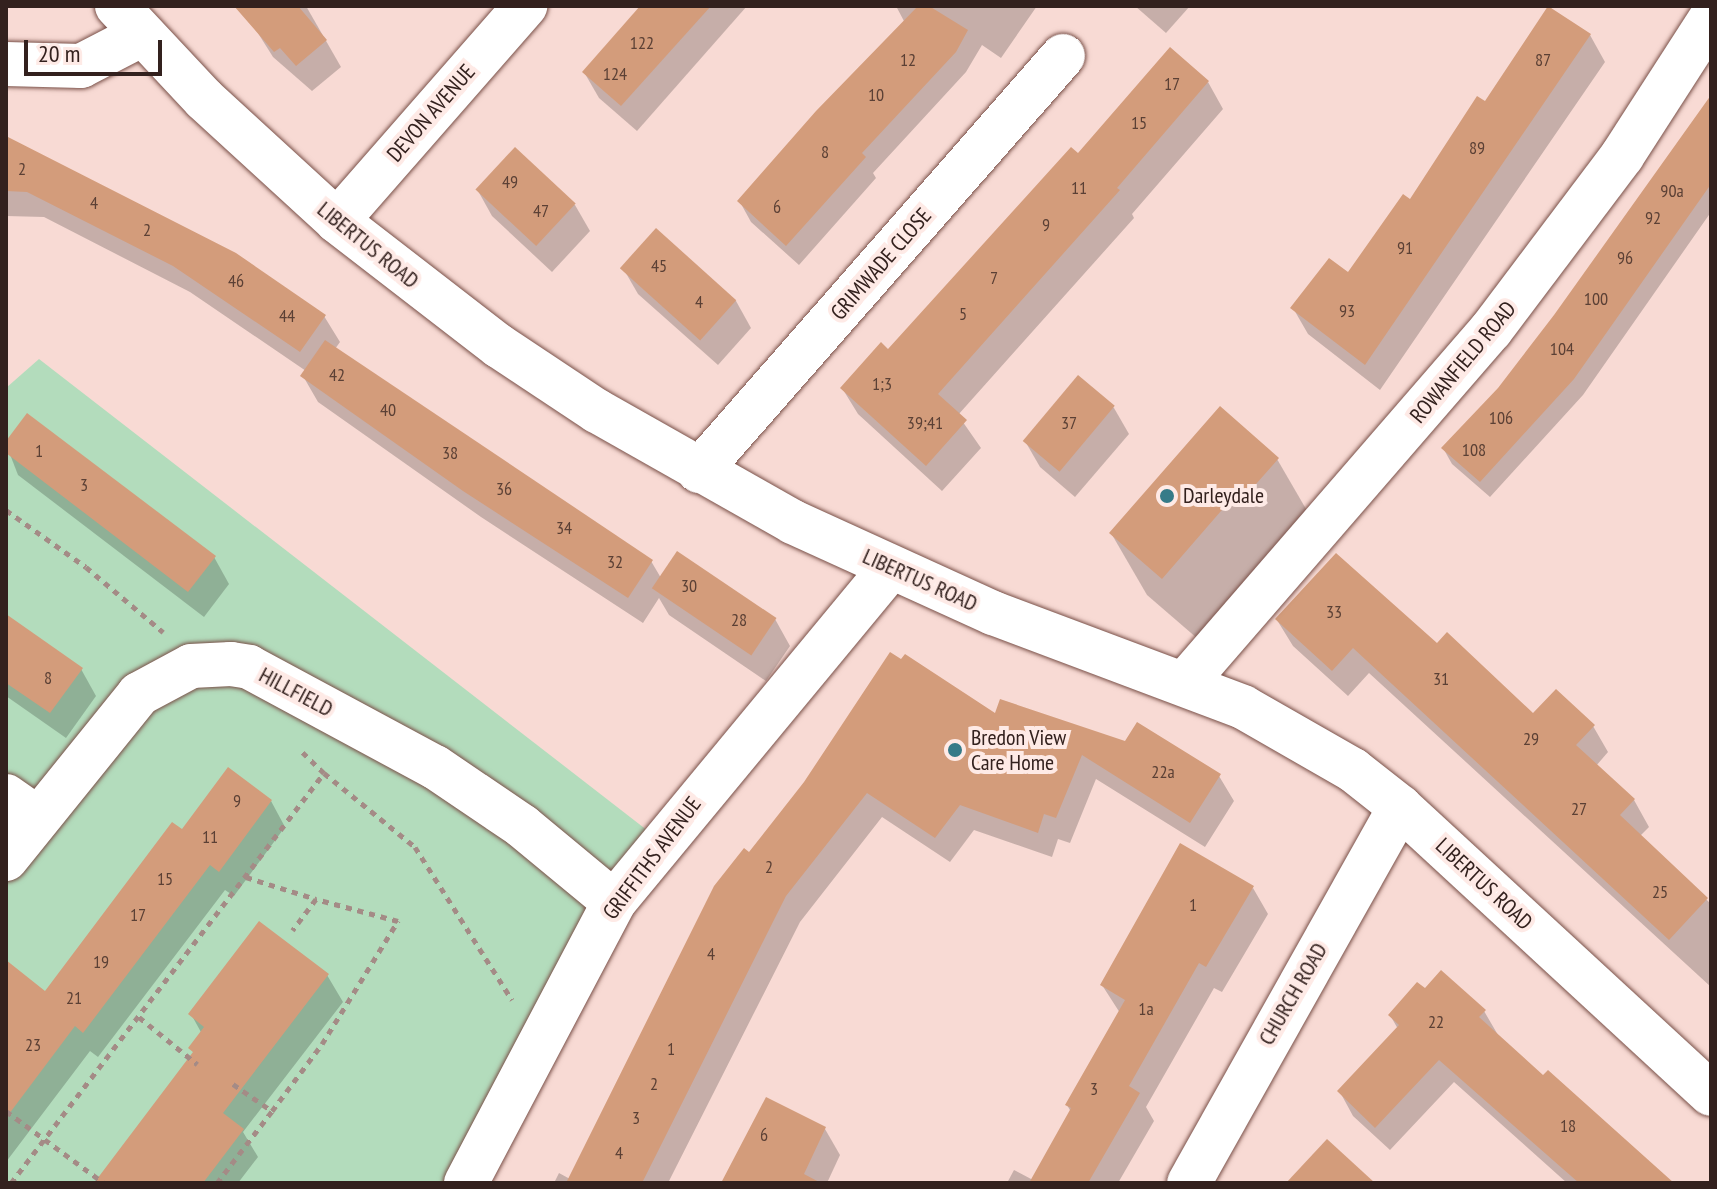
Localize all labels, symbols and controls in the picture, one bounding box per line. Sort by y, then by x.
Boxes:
scale bar [28,24,166,74]
house number: 122 [630,32,654,54]
text: 20 m [38,38,80,69]
house number: 12 [900,49,916,71]
house number: 87 [1535,49,1551,71]
street label: DEVON AVENUE [381,59,481,167]
house number: 124 [603,63,627,85]
house number: 17 [1164,73,1180,95]
house number: 10 [868,84,884,106]
house number: 15 [1131,112,1147,134]
house number: 89 [1469,137,1485,159]
house number: 8 [821,141,829,163]
house number: 2 [18,158,26,180]
house number: 49 [502,171,518,193]
house number: 11 [1071,177,1087,199]
house number: 90a [1660,180,1684,202]
house number: 4 [90,192,98,214]
street label: LIBERTUS ROAD [312,196,424,294]
house number: 6 [773,196,781,218]
house number: 47 [533,200,549,222]
street label: GRIMWADE CLOSE [825,203,937,325]
house number: 92 [1645,207,1661,229]
house number: 9 [1042,214,1050,236]
house number: 2 [143,219,151,241]
house number: 91 [1397,237,1413,259]
house number: 96 [1617,247,1633,269]
house number: 45 [651,255,667,277]
house number: 7 [990,267,998,289]
house number: 46 [228,270,244,292]
house number: 100 [1584,288,1608,310]
house number: 4 [695,291,703,313]
street label: ROWANFIELD ROAD [1404,296,1522,428]
house number: 93 [1339,300,1355,322]
house number: 5 [959,303,967,325]
house number: 44 [279,305,295,327]
house number: 104 [1550,338,1574,360]
house number: 42 [329,364,345,386]
house number: 1;3 [872,373,892,395]
house number: 40 [380,399,396,421]
house number: 106 [1489,407,1513,429]
house number: 39;41 [907,412,943,434]
house number: 37 [1061,412,1077,434]
house number: 108 [1462,439,1486,461]
house number: 1 [35,440,43,462]
house number: 38 [442,442,458,464]
house number: 3 [80,474,88,496]
house number: 36 [496,478,512,500]
place label: Darleydale [1183,483,1264,509]
marker: Darleydale [1158,487,1176,505]
house number: 34 [556,517,572,539]
street label: LIBERTUS ROAD [859,543,981,617]
house number: 32 [607,551,623,573]
house number: 30 [681,575,697,597]
house number: 33 [1326,601,1342,623]
house number: 28 [731,609,747,631]
street label: HILLFIELD [255,662,337,722]
house number: 8 [44,667,52,689]
house number: 31 [1433,668,1449,690]
place label: Bredon View Care Home [971,724,1067,776]
house number: 29 [1523,728,1539,750]
marker: Bredon View Care Home [946,741,964,759]
house number: 22a [1151,761,1175,783]
house number: 9 [233,790,241,812]
street label: GRIFFITHS AVENUE [597,791,707,925]
house number: 27 [1571,798,1587,820]
house number: 11 [202,826,218,848]
street label: LIBERTUS ROAD [1430,833,1538,935]
house number: 2 [765,856,773,878]
house number: 15 [157,868,173,890]
house number: 25 [1652,881,1668,903]
house number: 1 [1189,894,1197,916]
house number: 17 [130,904,146,926]
street label: CHURCH ROAD [1253,938,1333,1050]
house number: 4 [707,943,715,965]
house number: 19 [93,951,109,973]
house number: 21 [66,987,82,1009]
house number: 1a [1138,998,1154,1020]
house number: 22 [1428,1011,1444,1033]
house number: 23 [25,1034,41,1056]
house number: 1 [667,1038,675,1060]
house number: 2 [650,1073,658,1095]
house number: 3 [1090,1078,1098,1100]
house number: 3 [632,1107,640,1129]
house number: 18 [1560,1115,1576,1137]
house number: 6 [760,1124,768,1146]
house number: 4 [615,1142,623,1164]

